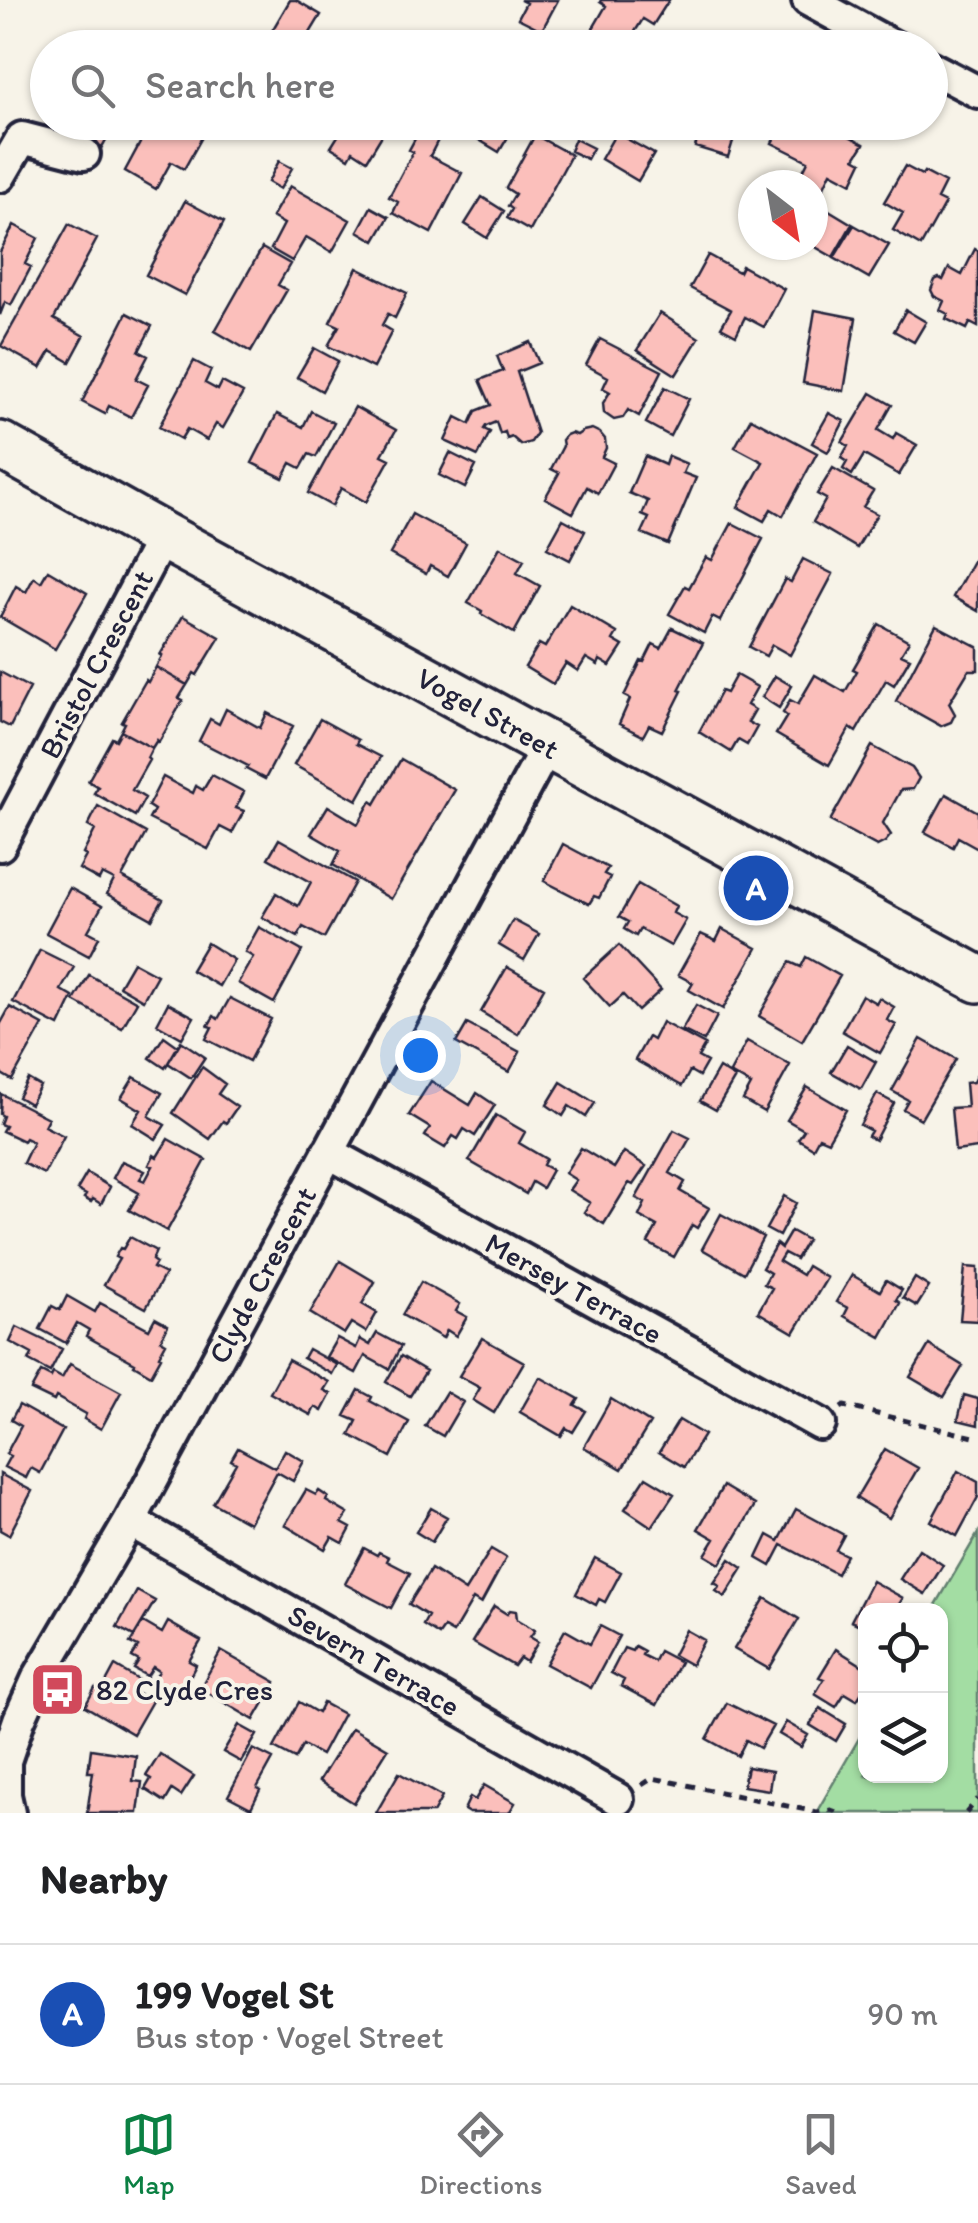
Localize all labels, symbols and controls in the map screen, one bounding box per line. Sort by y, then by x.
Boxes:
search box [30,30,948,140]
icon: search [65,58,120,113]
text: Search here [145,62,336,108]
north arrow [738,170,828,260]
street label: Bristol Crescent [31,563,161,765]
street label: Vogel Street [410,659,566,767]
pin: A [724,850,788,926]
your location [395,1030,446,1081]
street label: Clyde Crescent [200,1180,324,1370]
street label: Mersey Terrace [479,1224,669,1352]
street label: Severn Terrace [281,1596,467,1724]
map controls [858,1603,948,1783]
button: locate [858,1603,948,1693]
bus stop icon: 82 Clyde Cres [27,1659,87,1719]
place label: 82 Clyde Cres [96,1671,273,1708]
button: layers [858,1693,948,1783]
text: Nearby [40,1853,167,1904]
text: 199 Vogel St [135,1972,334,2018]
text: A [62,1995,83,2033]
text: 90 m [867,1995,938,2033]
text: Bus stop · Vogel Street [135,2018,444,2056]
tab: Map [121,2107,176,2201]
tab: Directions [419,2107,542,2201]
tab: Saved [785,2107,857,2201]

